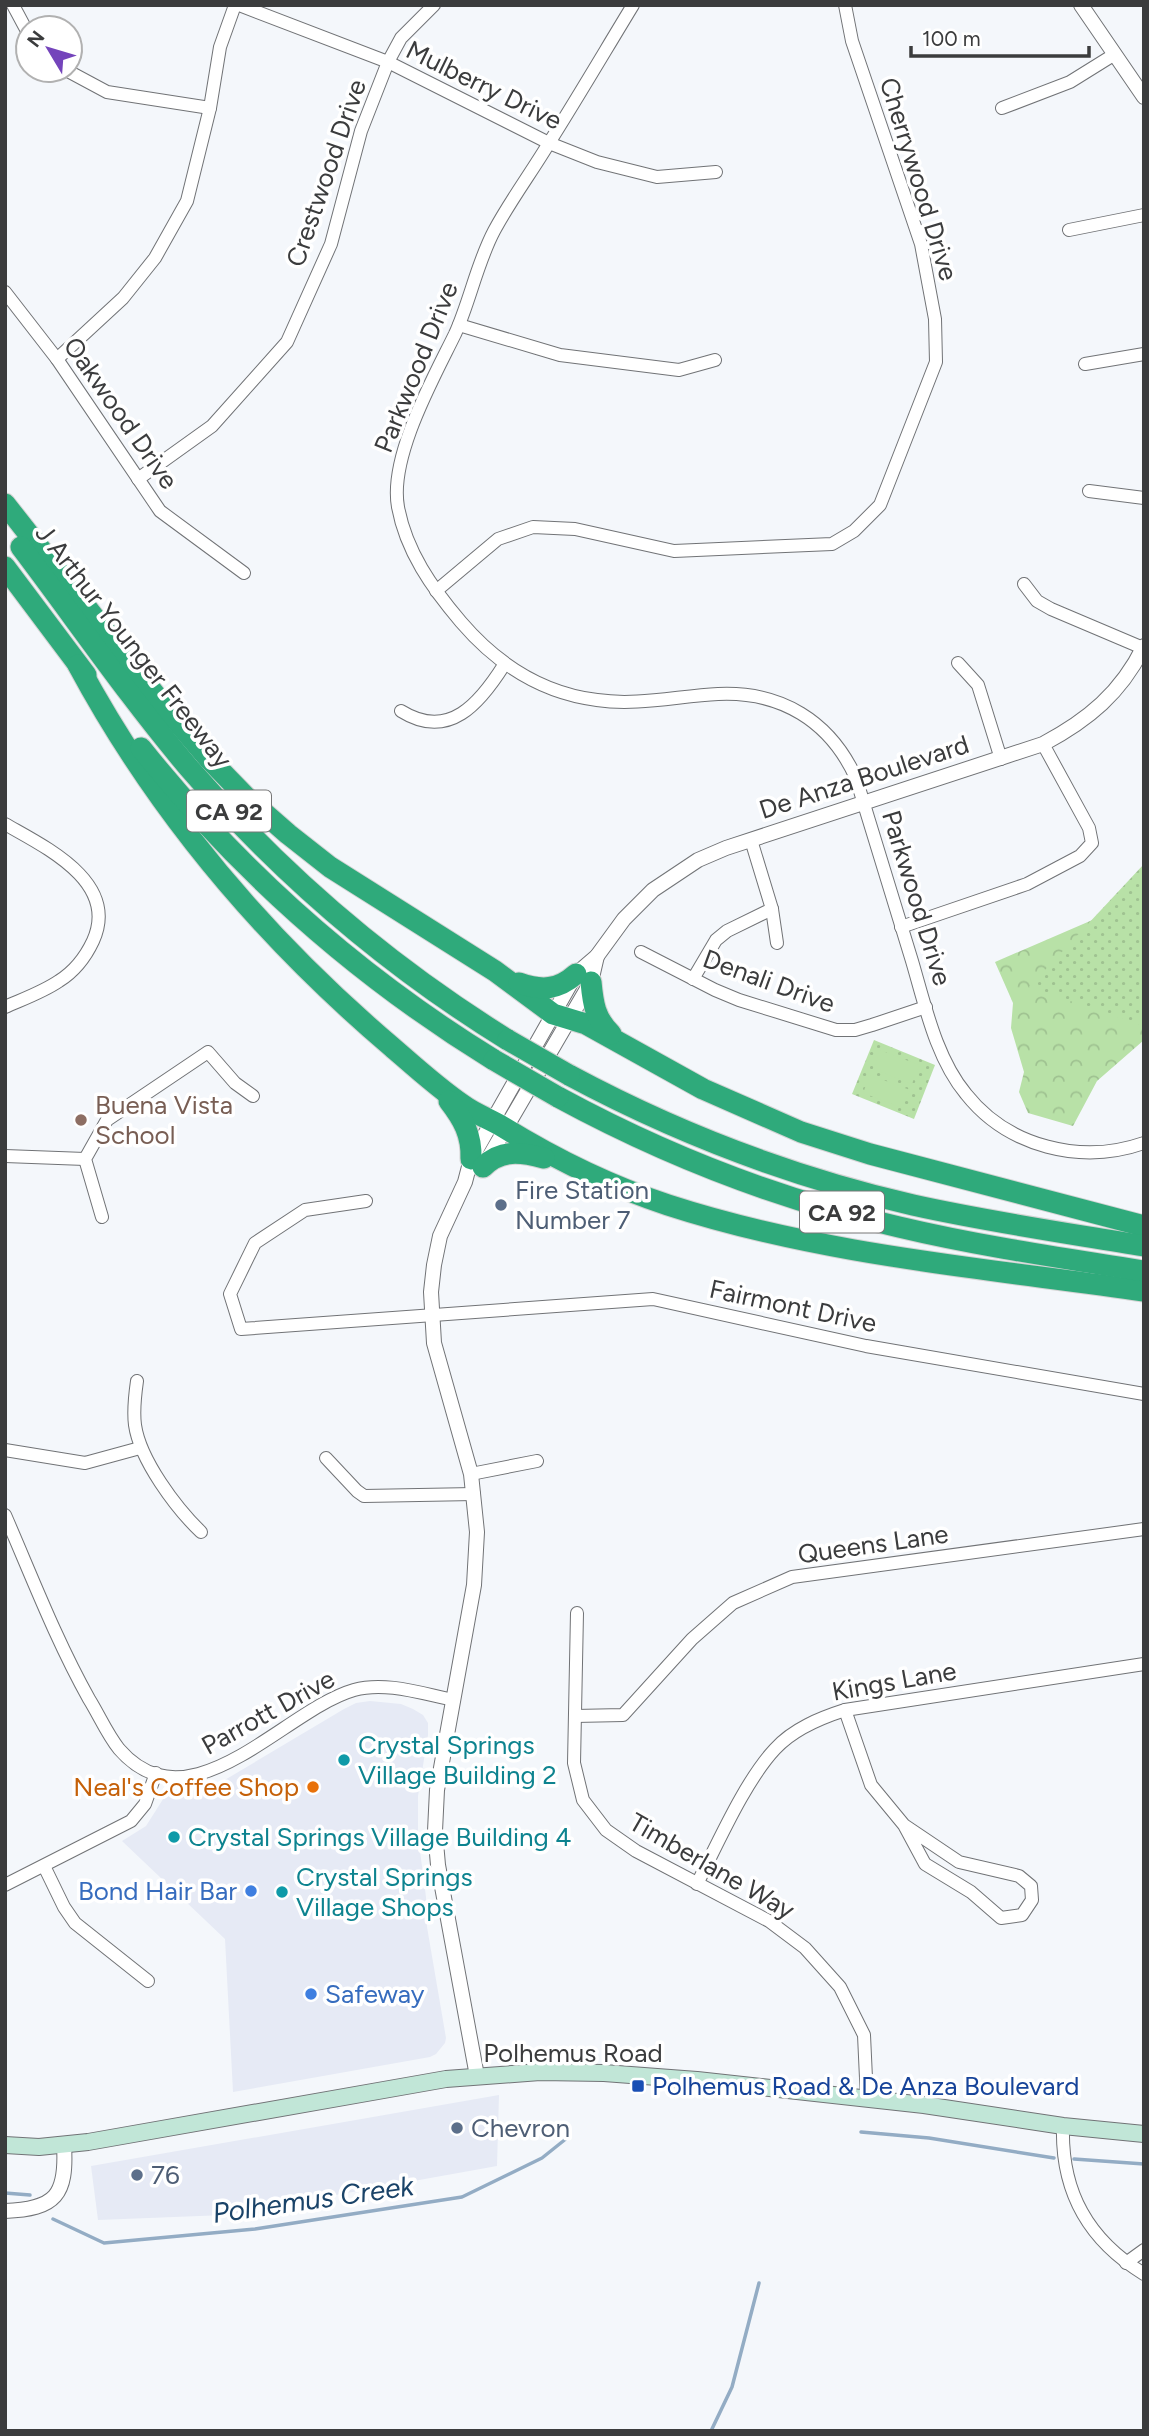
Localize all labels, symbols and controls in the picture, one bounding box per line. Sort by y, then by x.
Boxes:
north arrow [14,14,84,84]
scale bar [911,14,1090,58]
text: N [22,26,50,52]
text: 100 m [922,26,981,51]
street label: Mulberry Drive [401,33,567,137]
street label: Cherrywood Drive [873,74,965,284]
street label: Crestwood Drive [279,75,373,271]
street label: Parkwood Drive [367,277,465,457]
street label: Oakwood Drive [57,331,185,495]
street label: J Arthur Younger Freeway [29,518,239,775]
street label: De Anza Boulevard [755,728,973,826]
road number: CA 92 [187,790,271,832]
street label: Parkwood Drive [875,807,959,989]
street label: Denali Drive [699,942,839,1020]
place label: Buena Vista School [95,1089,233,1151]
marker: Buena Vista School [73,1112,89,1128]
place label: Fire Station Number 7 [515,1174,649,1236]
road number: CA 92 [800,1192,884,1232]
marker: Fire Station Number 7 [493,1197,509,1213]
street label: Fairmont Drive [706,1273,880,1339]
street label: Queens Lane [796,1518,950,1570]
street label: Kings Lane [829,1654,959,1708]
street label: Parrott Drive [196,1662,340,1762]
place label: Crystal Springs Village Building 2 [358,1729,557,1791]
marker: Crystal Springs Village Building 2 [336,1752,352,1768]
place label: Neal's Coffee Shop [73,1771,299,1803]
marker: Neal's Coffee Shop [305,1779,321,1795]
street label: Timberlane Way [624,1806,801,1926]
place label: Crystal Springs Village Building 4 [188,1821,571,1853]
marker: Crystal Springs Village Building 4 [166,1829,182,1845]
place label: Crystal Springs Village Shops [296,1861,473,1923]
place label: Bond Hair Bar [78,1875,237,1907]
marker: Bond Hair Bar [243,1883,259,1899]
marker: Crystal Springs Village Shops [274,1884,290,1900]
place label: Safeway [325,1978,425,2010]
marker: Safeway [303,1986,319,2002]
street label: Polhemus Road [483,2037,663,2069]
place label: Polhemus Road & De Anza Boulevard [652,2070,1080,2102]
marker: Polhemus Road & De Anza Boulevard [630,2078,646,2094]
place label: Chevron [471,2112,570,2144]
marker: Chevron [449,2120,465,2136]
place label: 76 [151,2159,180,2191]
marker: 76 [129,2167,145,2183]
water label: Polhemus Creek [210,2168,417,2230]

